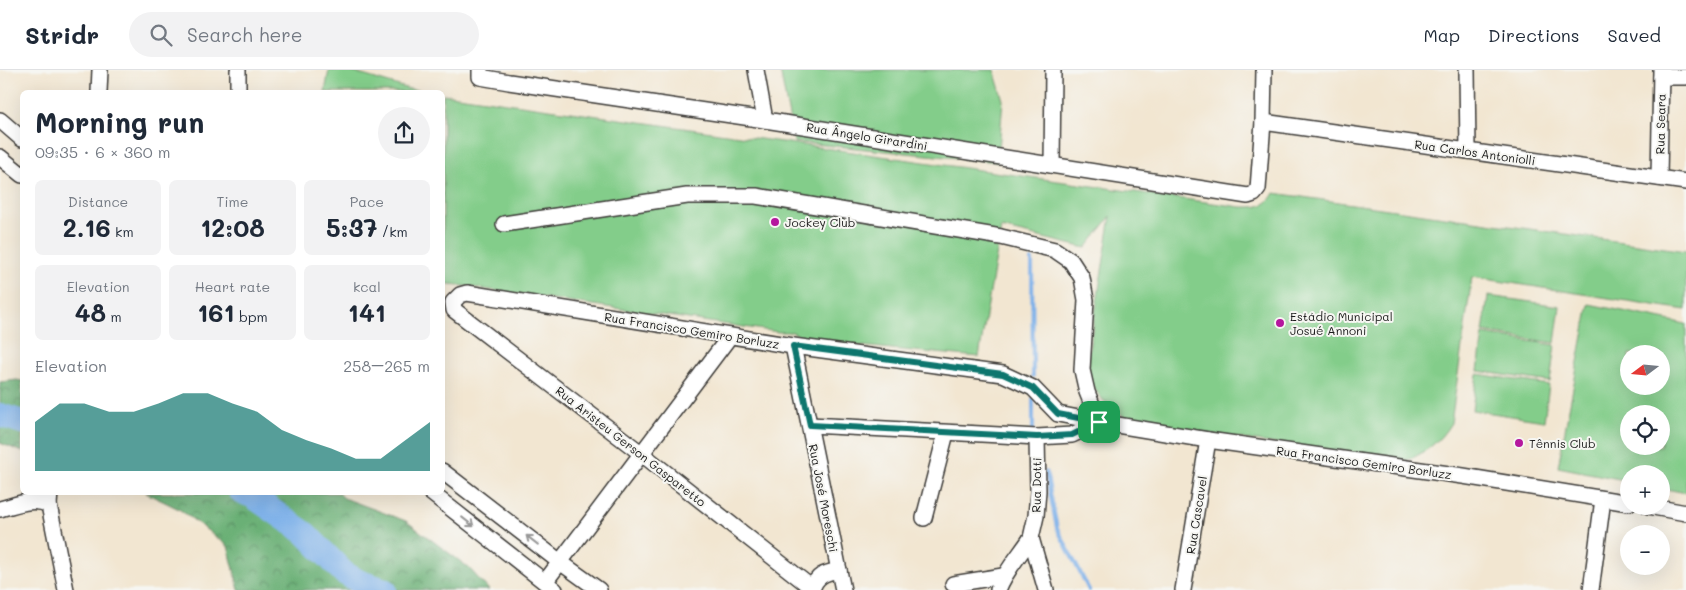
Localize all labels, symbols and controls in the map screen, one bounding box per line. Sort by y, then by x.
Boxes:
search box [129,12,479,57]
text: Stridr [25,19,99,50]
icon: search [147,21,175,49]
text: Search here [187,22,303,47]
text: Map [1423,23,1460,47]
text: Directions [1488,23,1580,47]
text: Saved [1608,23,1661,47]
street label: Rua Seara [1651,93,1669,155]
text: Morning run [35,104,204,140]
button: share [378,107,430,159]
street label: Rua Ângelo Girardini [805,119,929,153]
street label: Rua Carlos Antoniolli [1414,136,1536,168]
text: 09:35 · 6 × 360 m [35,141,171,162]
text: Distance [68,192,128,211]
text: Time [217,192,248,211]
text: Pace [350,192,384,211]
text: 2.16 [63,211,111,243]
text: 12:08 [200,211,265,243]
text: 5:37 [326,211,377,243]
place label: Jockey Club [785,214,855,230]
marker: Jockey Club [769,216,781,228]
text: km [111,222,134,241]
text: /km [377,222,408,241]
text: Elevation [67,277,130,296]
text: Heart rate [195,277,270,296]
text: kcal [353,277,381,296]
text: 48 [75,296,106,328]
text: 161 [197,296,235,328]
text: 141 [348,296,386,328]
text: m [106,307,122,326]
text: bpm [235,307,268,326]
street label: Rua Francisco Gemiro Borluzz [603,308,781,352]
place label: Estádio Municipal Josué Annoni [1290,308,1393,338]
marker: Estádio Municipal Josué Annoni [1274,317,1286,329]
north arrow [1620,345,1670,395]
map controls [1620,345,1670,575]
text: Elevation [35,355,107,376]
text: 258–265 m [343,355,430,376]
street label: Rua Aristeu Gerson Gasparetto [553,382,709,510]
pin [1078,401,1120,443]
button: locate [1620,405,1670,455]
icon: arrive [1085,408,1113,436]
place label: Tênnis Club [1529,435,1596,451]
marker: Tênnis Club [1513,437,1525,449]
street label: Rua Francisco Gemiro Borluzz [1275,442,1453,482]
street label: Rua José Moreschi [806,443,842,553]
street label: Rua Dotti [1028,457,1044,513]
button: + [1620,465,1670,515]
street label: Rua Cascavel [1182,475,1210,555]
one-way arrow [461,517,474,528]
button: − [1620,525,1670,575]
one-way arrow [526,535,539,546]

